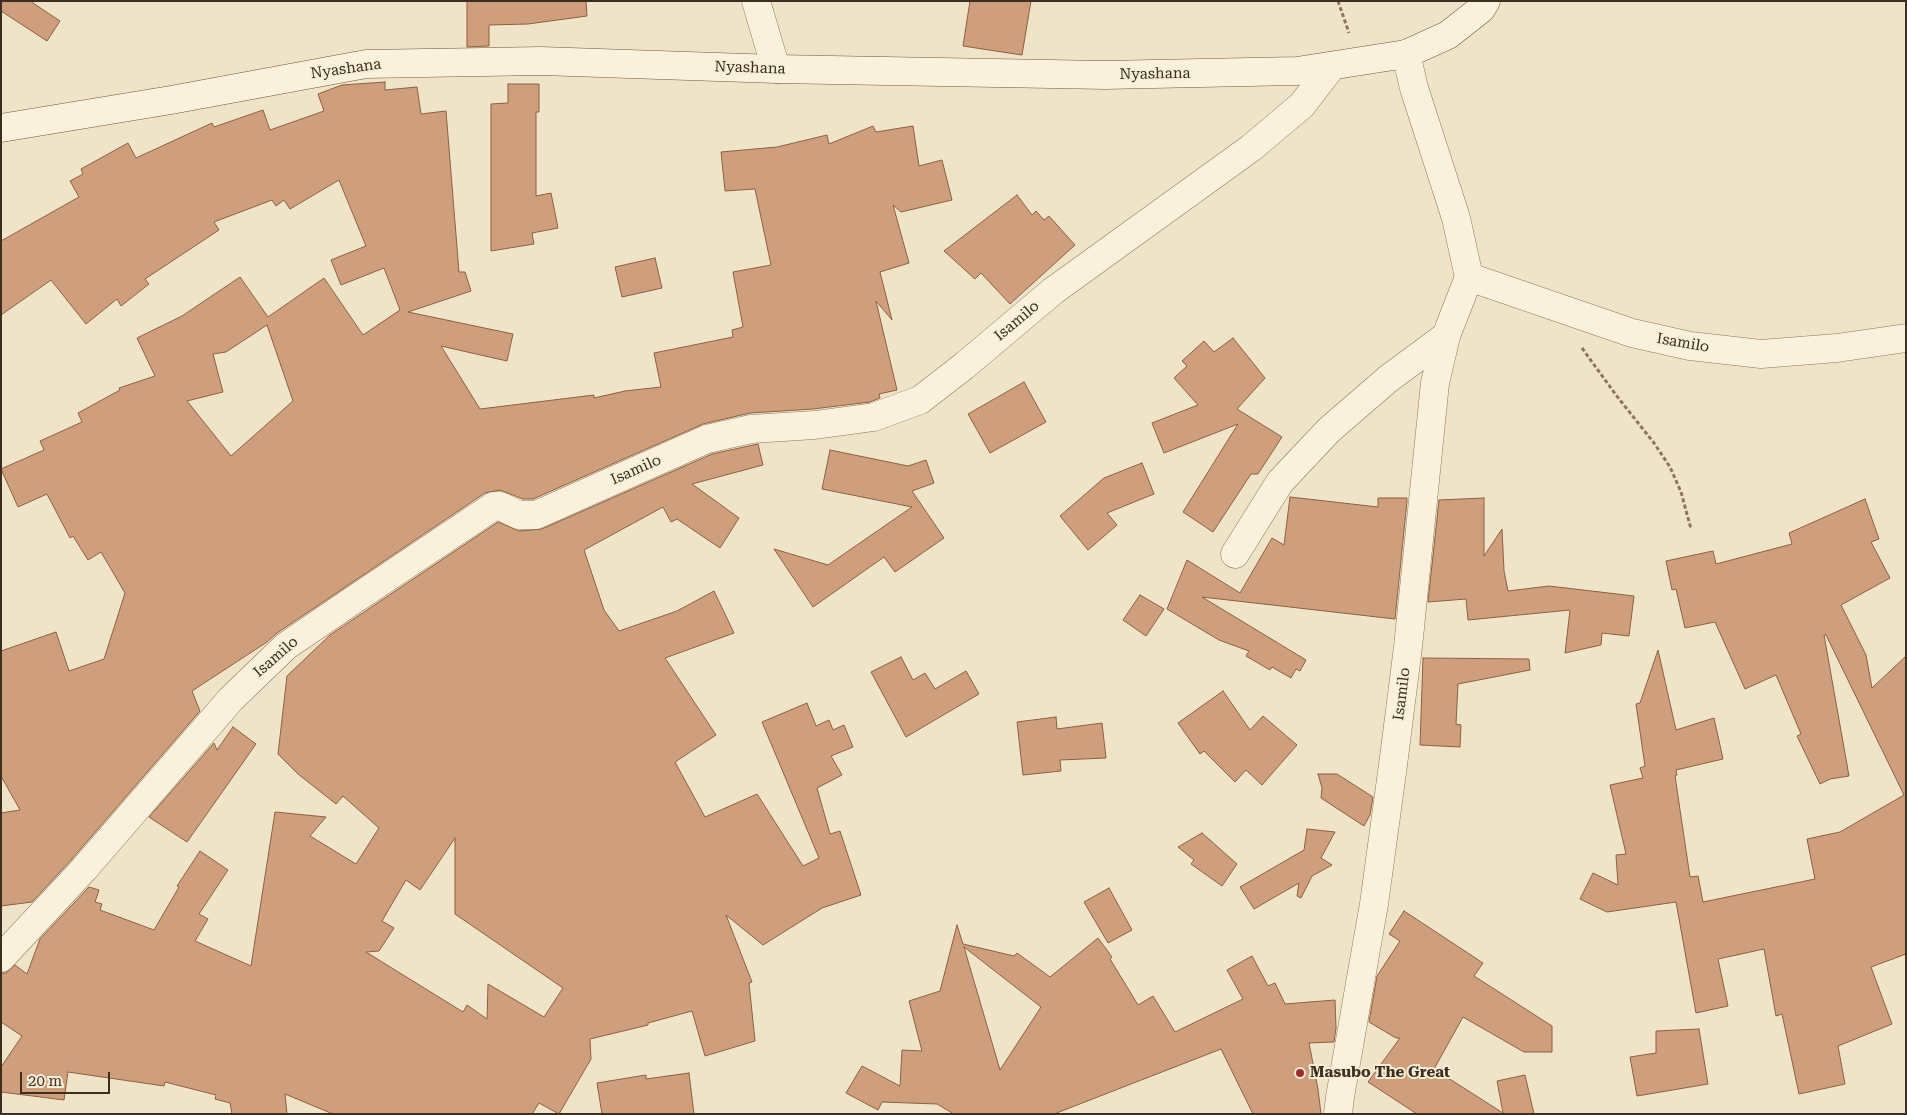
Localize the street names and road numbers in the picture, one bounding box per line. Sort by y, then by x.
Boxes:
street label: Nyashana [309,55,383,83]
street label: Nyashana [714,58,786,78]
street label: Nyashana [1119,64,1191,84]
street label: Isamilo [991,297,1043,345]
street label: Isamilo [1655,330,1711,356]
street label: Isamilo [608,451,664,489]
street label: Isamilo [250,633,302,681]
street label: Isamilo [1390,667,1414,721]

